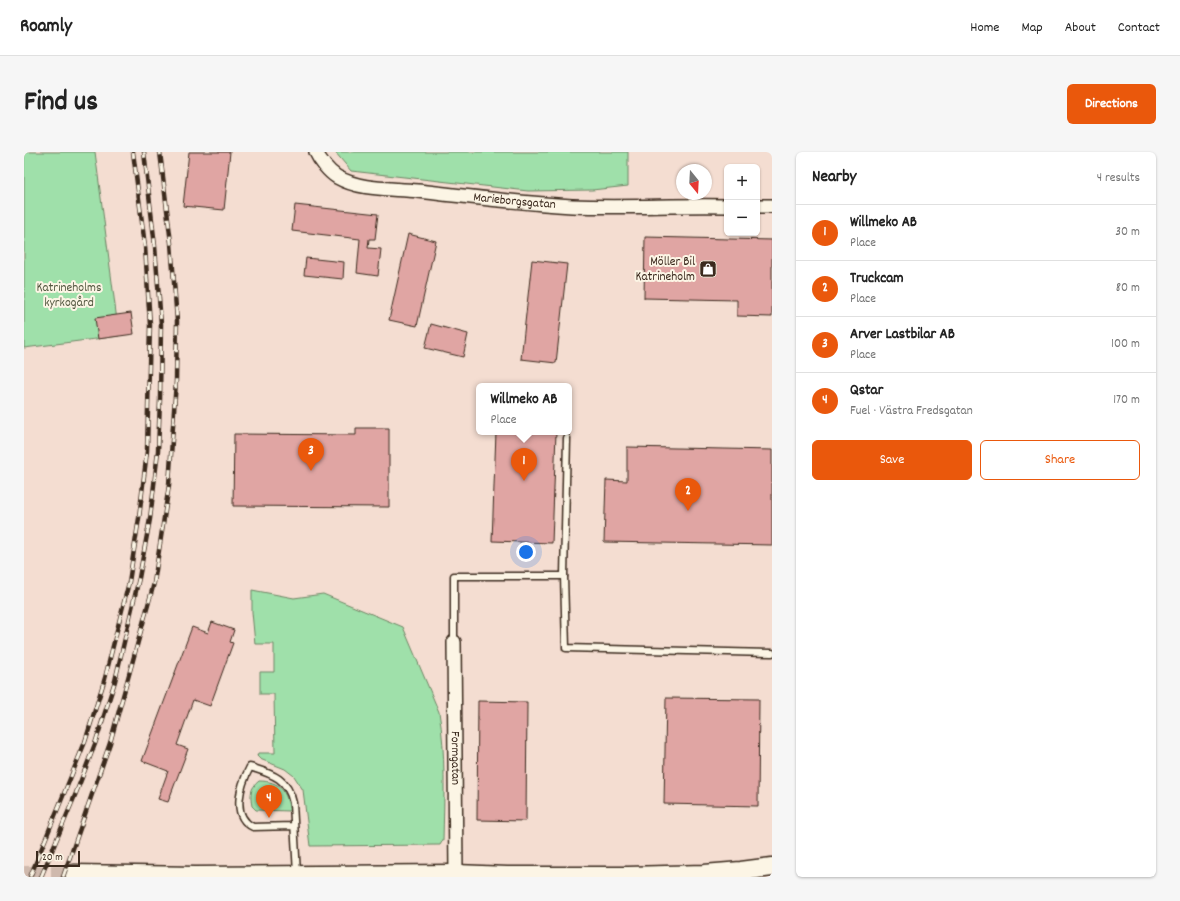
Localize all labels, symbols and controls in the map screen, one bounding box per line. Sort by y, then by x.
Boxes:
text: Roamly [20,14,72,41]
text: Home [970,18,999,38]
text: Map [1021,18,1043,38]
text: About [1065,18,1096,38]
text: Contact [1118,18,1160,38]
text: Find us [24,84,98,124]
button: Directions [1067,84,1156,124]
north arrow [676,164,712,200]
map controls [724,164,760,236]
button: + [724,164,760,200]
text: Nearby [812,166,856,190]
text: 4 results [1097,169,1140,188]
street label: Marieborgsgatan [472,188,556,214]
button: − [724,200,760,236]
text: Willmeko AB [850,212,917,234]
text: 1 [824,223,826,242]
text: 30 m [1115,223,1140,242]
text: Place [850,234,876,253]
place label: Möller Bil Katrineholm [635,253,695,287]
shop icon: Möller Bil Katrineholm [698,259,718,279]
text: Truckcam [850,268,904,290]
park label: Katrineholms kyrkogård [36,279,102,313]
text: 2 [822,279,828,298]
text: 80 m [1116,279,1140,298]
text: Place [850,290,876,309]
text: Arver Lastbilar AB [850,324,955,346]
text: 3 [822,335,828,354]
text: 100 m [1111,335,1140,354]
text: Place [850,346,876,365]
text: Qstar [850,380,883,402]
popup [476,383,572,435]
text: Willmeko AB [491,389,557,411]
text: 4 [822,391,828,410]
text: 170 m [1113,391,1140,410]
text: Fuel · Västra Fredsgatan [850,402,973,421]
text: Place [491,411,517,430]
pin: 3 [298,438,324,471]
button: Save [812,440,972,480]
button: Share [980,440,1140,480]
pin: 1 [511,448,537,481]
pin: 2 [675,478,701,511]
your location [516,542,536,562]
street label: Formgatan [445,731,465,785]
pin: 4 [256,785,282,818]
scale bar [36,849,80,868]
text: 20 m [42,850,63,866]

